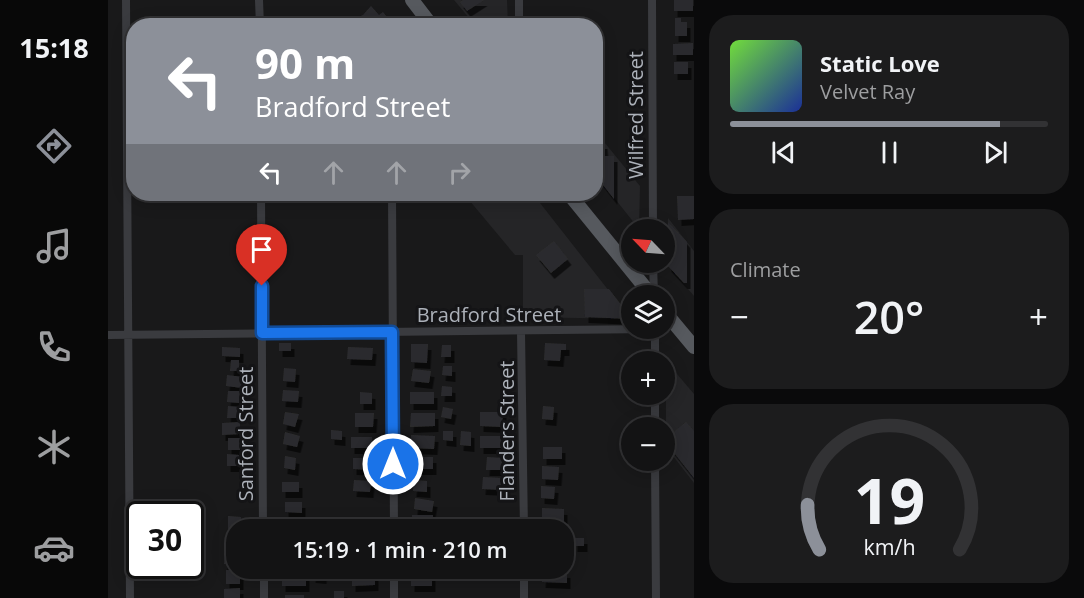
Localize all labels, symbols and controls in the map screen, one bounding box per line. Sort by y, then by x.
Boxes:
text: 15:18 [19,29,89,66]
text: 90 m [255,34,355,91]
icon: left [156,42,234,120]
text: Static Love [820,48,940,78]
street label: Wilfred Street [622,51,649,179]
text: Velvet Ray [820,78,915,105]
text: Bradford Street [255,88,450,125]
icon: directions [33,125,75,167]
icon: previous [767,136,800,169]
icon: pause [873,136,906,169]
icon: next [979,136,1012,169]
icon: left [254,156,287,189]
icon: ahead [317,156,350,189]
icon: ahead [380,156,413,189]
icon: right [443,156,476,189]
north arrow [621,219,675,273]
map controls [621,219,675,471]
pin [236,224,287,286]
icon: music [33,225,75,267]
icon: arrive [245,233,278,266]
text: Climate [730,256,801,283]
button: layers [621,285,675,339]
text: 20° [854,286,924,347]
text: − [730,294,749,339]
text: + [1029,294,1048,339]
street label: Bradford Street [417,301,561,328]
icon: phone [33,326,75,368]
button: + [621,351,675,405]
street label: Flanders Street [493,361,520,501]
street label: Sanford Street [232,367,259,501]
button: − [621,417,675,471]
icon: climate [33,426,75,468]
position arrow [361,432,425,496]
text: 19 [853,458,925,543]
speed limit sign: 30 [126,501,204,579]
icon: car [33,527,75,569]
text: km/h [863,533,915,562]
text: 15:19 · 1 min · 210 m [292,534,508,564]

